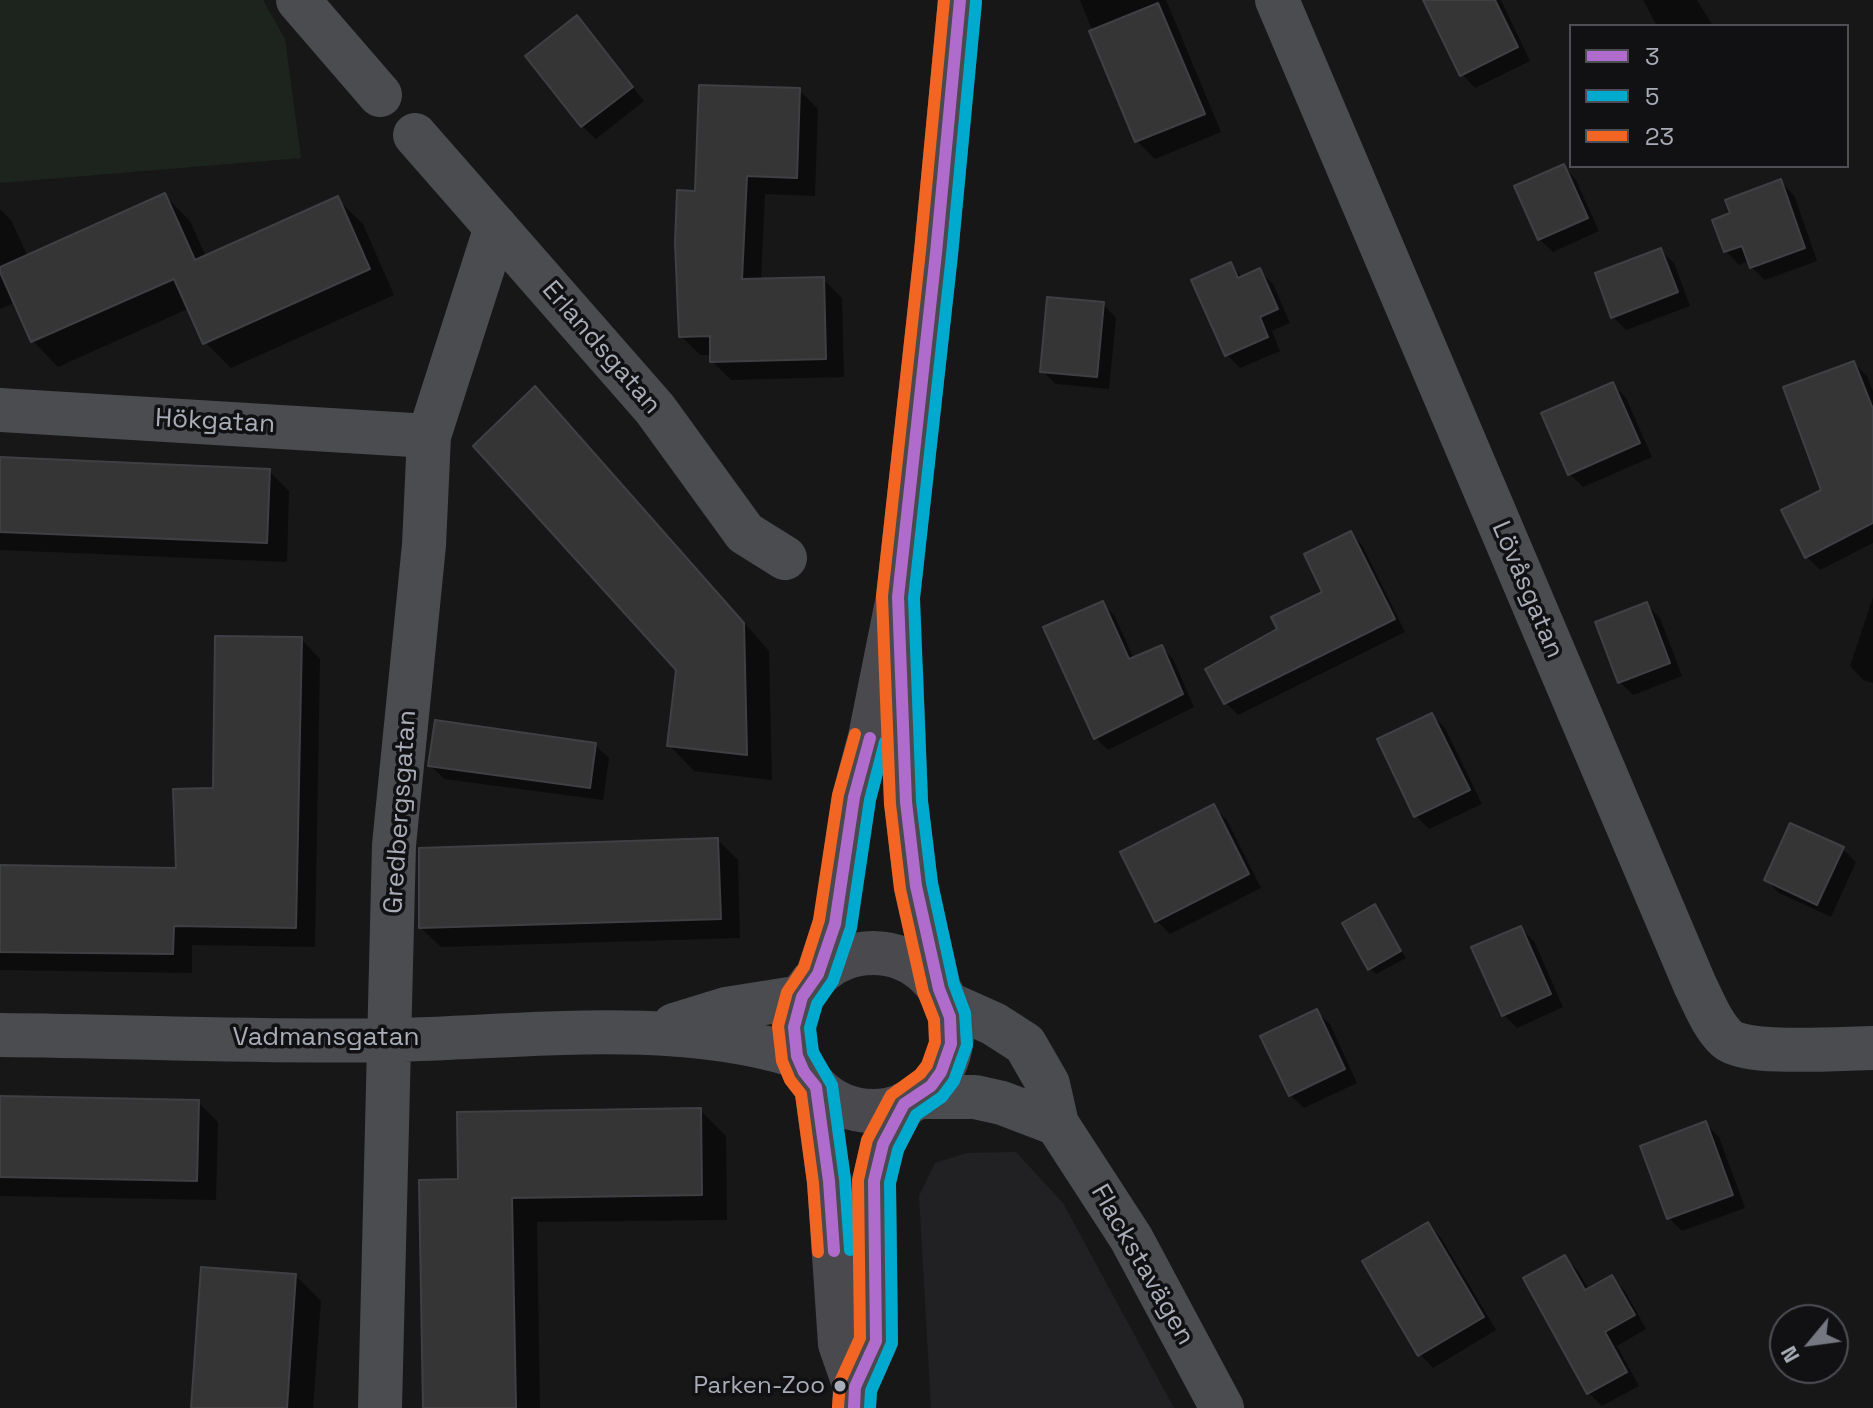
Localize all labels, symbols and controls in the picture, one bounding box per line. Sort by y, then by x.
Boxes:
legend [1569,24,1849,168]
text: 3 [1645,41,1660,72]
text: 5 [1645,81,1659,112]
text: 23 [1645,121,1674,152]
street label: Erlandsgatan [535,275,667,421]
street label: Hökgatan [154,403,276,441]
street label: Lövåsgatan [1484,517,1570,663]
street label: Gredbergsgatan [378,709,424,915]
street label: Vadmansgatan [232,1022,420,1054]
street label: Flackstavägen [1083,1179,1201,1351]
north arrow [1769,1304,1849,1384]
text: N [1774,1341,1806,1368]
place label: Parken-Zoo [693,1372,825,1400]
marker: Parken-Zoo [832,1378,848,1394]

